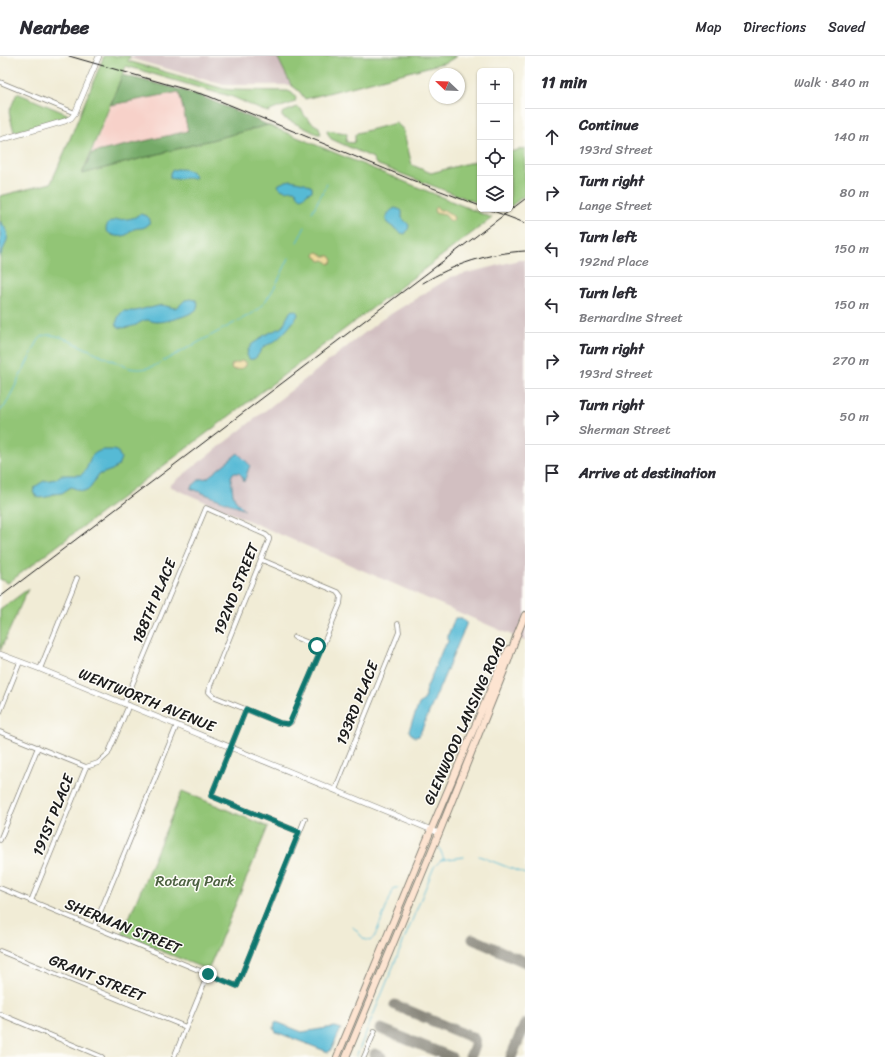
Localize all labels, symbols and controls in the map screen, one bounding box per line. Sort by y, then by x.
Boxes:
text: Nearbee [20,11,89,44]
text: Map [695,15,721,40]
text: Directions [743,15,806,40]
text: Saved [828,15,865,40]
text: 11 min [541,67,587,97]
north arrow [429,68,465,104]
map controls [477,68,513,212]
button: + [477,68,513,104]
text: Walk · 840 m [794,71,869,94]
button: − [477,104,513,140]
text: Continue [579,112,639,138]
text: 140 m [834,125,869,148]
icon: ahead [541,126,563,148]
text: 193rd Street [579,138,653,161]
button: locate [477,140,513,176]
text: Turn right [579,168,644,194]
button: layers [477,176,513,212]
text: 80 m [840,181,869,204]
icon: right [541,182,563,204]
text: Lange Street [579,194,653,217]
text: Turn left [579,224,637,250]
text: 150 m [834,237,869,260]
icon: left [541,238,563,260]
text: 192nd Place [579,250,649,273]
text: Turn left [579,280,637,306]
text: 150 m [834,293,869,316]
icon: left [541,294,563,316]
text: Bernardine Street [579,306,683,329]
text: Turn right [579,336,644,362]
text: 270 m [832,349,869,372]
icon: right [541,350,563,372]
text: 193rd Street [579,362,653,385]
text: Turn right [579,392,644,418]
text: 50 m [839,405,869,428]
icon: right [541,406,563,428]
text: Sherman Street [579,418,671,441]
text: Arrive at destination [579,460,716,486]
icon: arrive [541,462,563,484]
street label: 192ND STREET [206,538,267,639]
street label: 188TH PLACE [124,553,184,648]
street label: GLENWOOD LANSING ROAD [416,633,514,809]
route start [308,637,326,655]
street label: 193RD PLACE [328,655,386,749]
street label: WENTWORTH AVENUE [74,661,221,740]
street label: 191ST PLACE [25,769,82,860]
park label: Rotary Park [155,868,235,894]
street label: SHERMAN STREET [61,891,186,962]
street label: GRANT STREET [45,947,150,1009]
route end [199,965,217,983]

